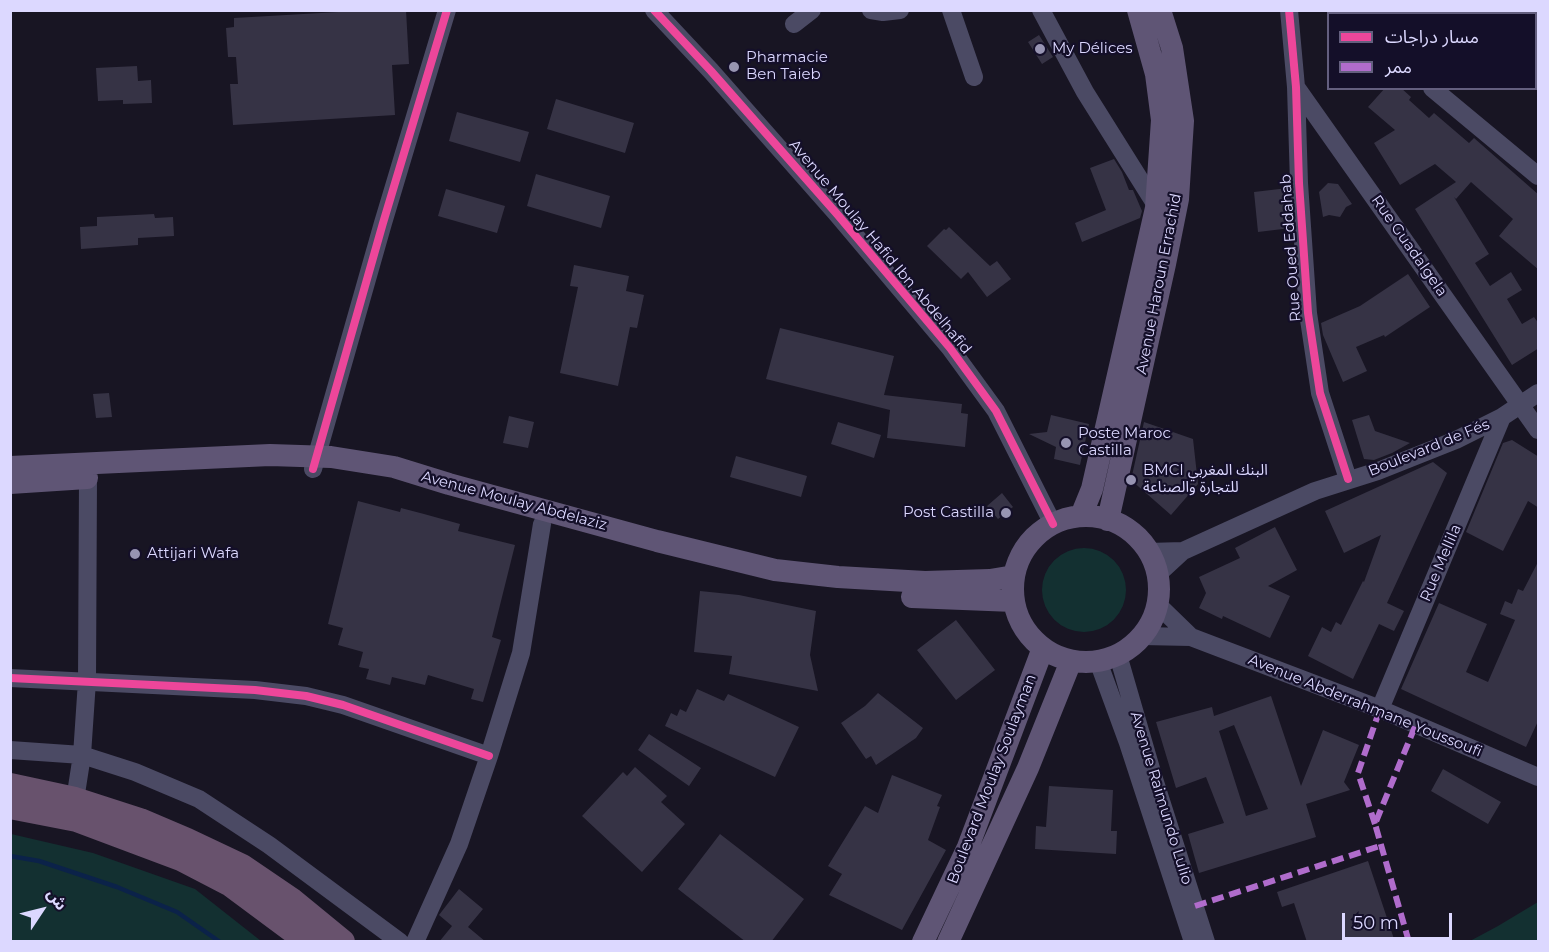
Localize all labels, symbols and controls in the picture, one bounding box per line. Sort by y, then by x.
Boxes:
legend [1327,12,1537,90]
text: مسار دراجات [1385,26,1479,48]
place label: My Délices [1052,40,1133,58]
marker: My Délices [1033,42,1047,56]
place label: Pharmacie Ben Taieb [746,49,828,84]
text: ممر [1385,56,1412,78]
marker: Pharmacie Ben Taieb [727,60,741,74]
street label: Avenue Moulay Hafid Ibn Abdelhafid [785,136,975,358]
street label: Rue Oued Eddahab [1277,174,1305,322]
street label: Avenue Haroun Errachid [1133,192,1185,376]
street label: Rue Guadalgela [1367,192,1451,300]
street label: Boulevard de Fés [1366,415,1492,481]
place label: Poste Maroc Castilla [1078,425,1171,460]
marker: Poste Maroc Castilla [1059,436,1073,450]
place label: BMCI البنك المغربي للتجارة والصناعة [1143,462,1268,497]
street label: Avenue Moulay Abdelaziz [419,468,609,534]
marker: BMCI البنك المغربي للتجارة والصناعة [1124,473,1138,487]
place label: Post Castilla [903,504,994,522]
marker: Post Castilla [999,506,1013,520]
street label: Rue Mellila [1417,522,1465,604]
place label: Attijari Wafa [147,545,239,563]
marker: Attijari Wafa [128,547,142,561]
street label: Avenue Abderrahmane Youssoufi [1246,651,1484,761]
street label: Boulevard Moulay Soulayman [944,672,1040,886]
street label: Avenue Raimundo Lulio [1126,709,1196,887]
north arrow [12,880,72,940]
text: ش [43,885,71,914]
scale bar [1345,901,1454,939]
text: 50 m [1353,912,1399,934]

